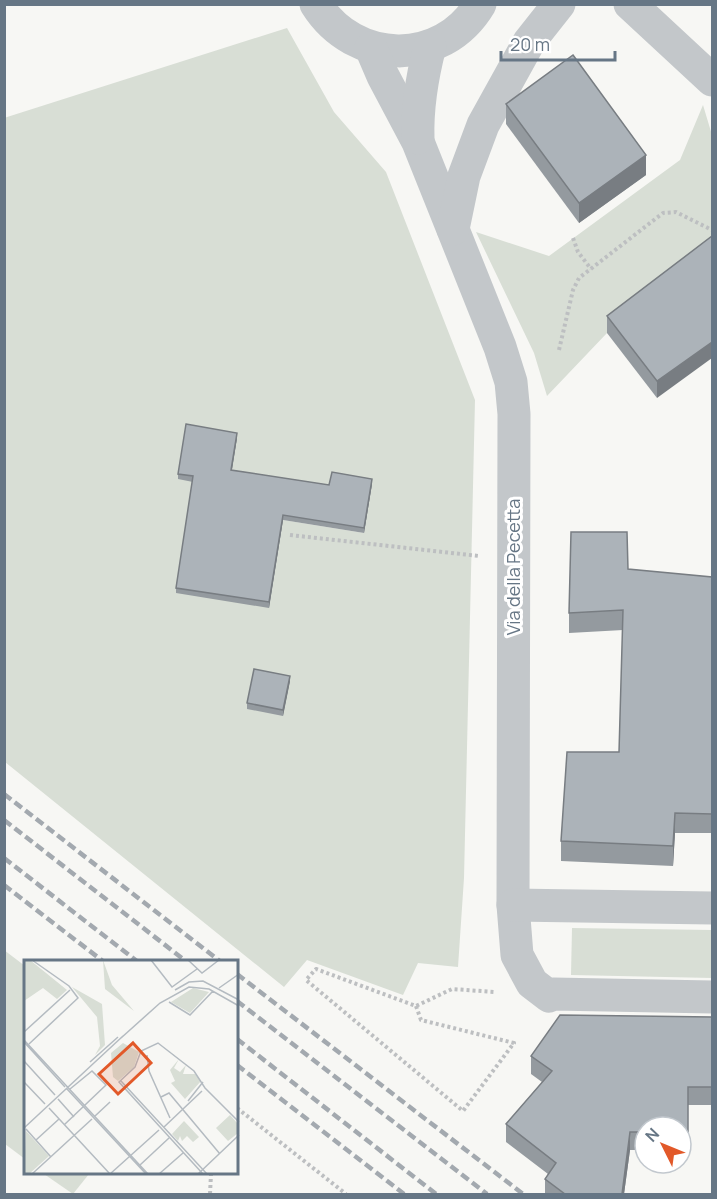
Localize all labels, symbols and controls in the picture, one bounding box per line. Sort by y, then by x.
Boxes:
scale bar [501,24,615,62]
text: 20 m [510,32,550,56]
street label: Via della Pecetta [501,499,525,635]
inset map [24,960,238,1175]
north arrow [633,1115,693,1175]
text: N [640,1123,664,1146]

